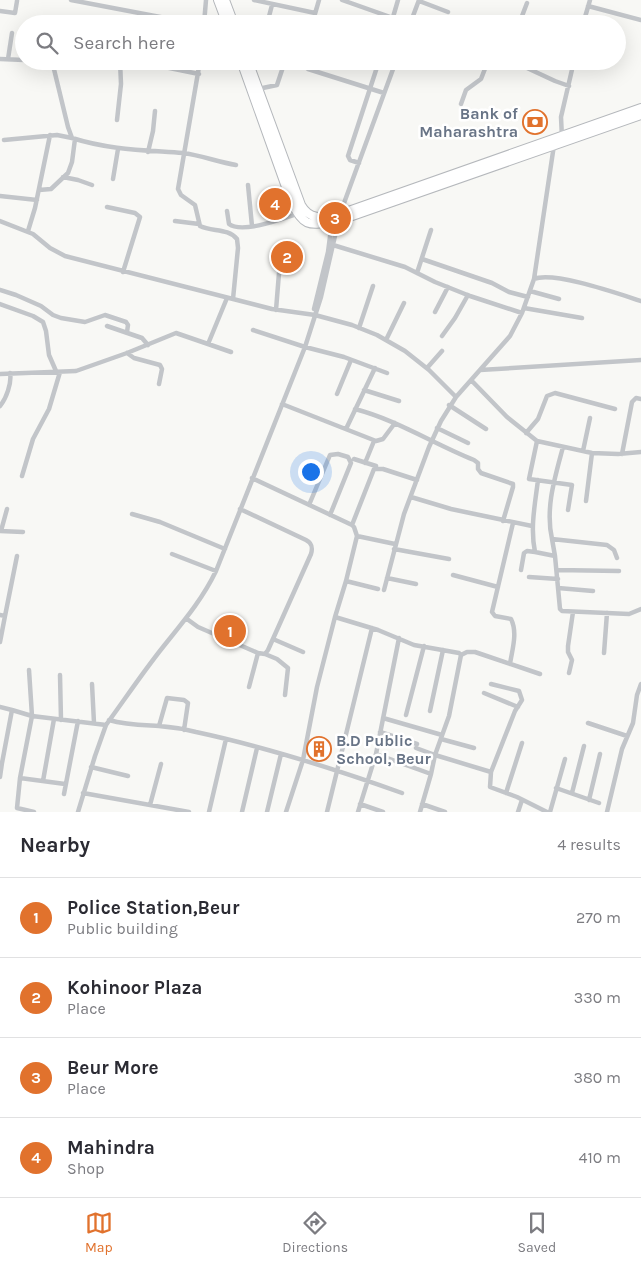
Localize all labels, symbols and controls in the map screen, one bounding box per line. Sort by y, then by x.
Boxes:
search box [15,15,626,70]
icon: search [33,29,61,57]
text: Search here [73,32,175,54]
place label: Bank of Maharashtra [419,104,518,141]
bank icon: Bank of Maharashtra [522,109,548,135]
pin: 4 [259,185,291,223]
pin: 3 [319,199,351,237]
pin: 2 [271,238,303,276]
your location [298,459,324,485]
pin: 1 [214,612,246,650]
place label: B.D Public School, Beur [336,731,432,768]
building icon: B.D Public School, Beur [306,736,332,762]
text: Nearby [20,833,90,857]
text: 4 results [557,835,621,854]
text: Police Station,Beur [67,897,239,919]
text: 1 [33,908,39,927]
text: 270 m [576,908,621,927]
text: Public building [67,919,178,938]
text: Kohinoor Plaza [67,977,202,999]
text: 2 [31,988,41,1007]
text: 330 m [574,988,621,1007]
text: Place [67,999,106,1018]
text: Beur More [67,1057,158,1079]
text: 3 [31,1068,41,1087]
text: 380 m [573,1068,621,1087]
text: Place [67,1079,106,1098]
text: Mahindra [67,1137,155,1159]
text: 4 [31,1148,41,1167]
text: 410 m [579,1148,621,1167]
text: Shop [67,1159,104,1178]
tab: Map [85,1209,113,1256]
tab: Directions [282,1209,348,1256]
tab: Saved [518,1209,556,1256]

